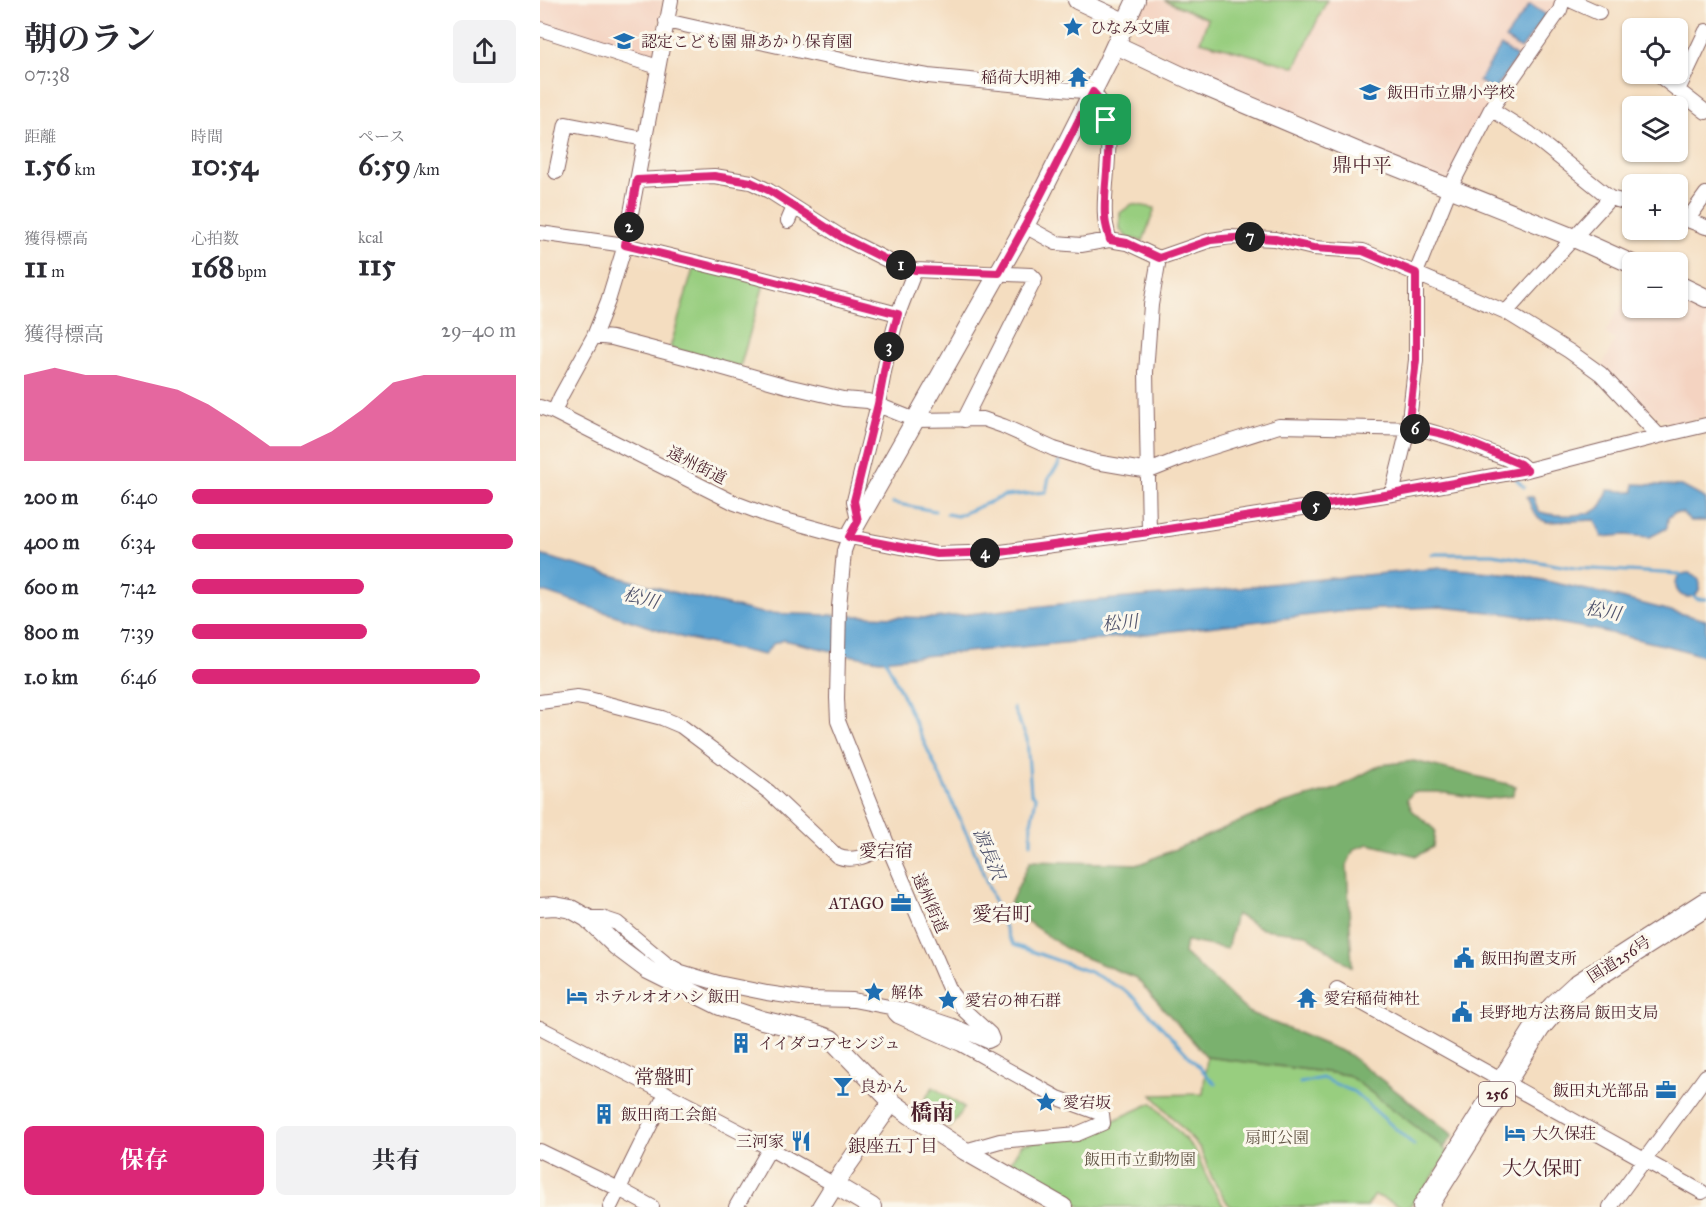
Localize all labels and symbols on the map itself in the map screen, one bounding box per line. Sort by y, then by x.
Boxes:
place icon: ひなみ文庫 [1061,15,1085,39]
place label: ひなみ文庫 [1090,18,1170,37]
school or university icon: 認定こども園 鼎あかり保育園 [612,29,636,53]
place label: 認定こども園 鼎あかり保育園 [641,32,852,51]
temple icon: 稲荷大明神 [1066,65,1090,89]
place label: 稲荷大明神 [981,68,1061,87]
school or university icon: 飯田市立鼎小学校 [1358,80,1382,104]
place label: 飯田市立鼎小学校 [1387,83,1515,102]
pin [1080,94,1131,145]
district label: 鼎中平 [1332,153,1392,177]
pin: 2 [614,212,644,242]
pin: 7 [1235,222,1265,252]
pin: 1 [886,250,916,280]
pin: 3 [874,332,904,362]
pin: 6 [1400,414,1430,444]
street label: 遠州街道 [664,442,730,488]
pin: 5 [1301,491,1331,521]
pin: 4 [970,538,1000,568]
water label: 松川 [621,583,663,614]
water label: 松川 [1583,597,1625,625]
water label: 松川 [1101,610,1141,636]
water label: 源長沢 [969,825,1010,885]
district label: 愛宕宿 [859,840,913,862]
street label: 遠州街道 [908,870,952,936]
office icon: ATAGO [889,891,913,915]
place label: ATAGO [828,894,884,913]
district label: 愛宕町 [972,902,1032,926]
street label: 国道256号 [1584,932,1654,986]
public building icon: 飯田拘置支所 [1452,946,1476,970]
place label: 飯田拘置支所 [1481,949,1577,968]
place icon: 解体 [862,980,886,1004]
place label: 解体 [891,983,923,1002]
hotel icon: ホテルオオハシ 飯田 [565,984,589,1008]
temple icon: 愛宕稲荷神社 [1295,986,1319,1010]
place label: ホテルオオハシ 飯田 [594,987,740,1006]
place icon: 愛宕の神石群 [936,988,960,1012]
place label: 愛宕稲荷神社 [1324,989,1420,1008]
place label: 愛宕の神石群 [965,991,1061,1010]
public building icon: 長野地方法務局 飯田支局 [1450,1000,1474,1024]
place label: 長野地方法務局 飯田支局 [1479,1003,1658,1022]
building icon: イイダコアセンジュ [729,1031,753,1055]
place label: イイダコアセンジュ [758,1034,900,1053]
district label: 常盤町 [634,1065,694,1089]
bar icon: 良かん [831,1074,855,1098]
place label: 良かん [860,1077,908,1096]
office icon: 飯田丸光部品 [1654,1078,1678,1102]
place label: 飯田丸光部品 [1553,1081,1649,1100]
road number: 256 [1479,1082,1515,1106]
place icon: 愛宕坂 [1034,1090,1058,1114]
place label: 愛宕坂 [1063,1093,1111,1112]
district label: 橋南 [910,1099,954,1126]
building icon: 飯田商工会館 [592,1102,616,1126]
place label: 飯田商工会館 [621,1105,717,1124]
hotel icon: 大久保荘 [1503,1121,1527,1145]
place label: 大久保荘 [1532,1124,1596,1143]
park label: 扇町公園 [1245,1128,1309,1147]
restaurant icon: 三河家 [789,1129,813,1153]
place label: 三河家 [736,1132,784,1151]
district label: 銀座五丁目 [848,1135,938,1157]
park label: 飯田市立動物園 [1084,1150,1196,1169]
district label: 大久保町 [1502,1156,1582,1180]

